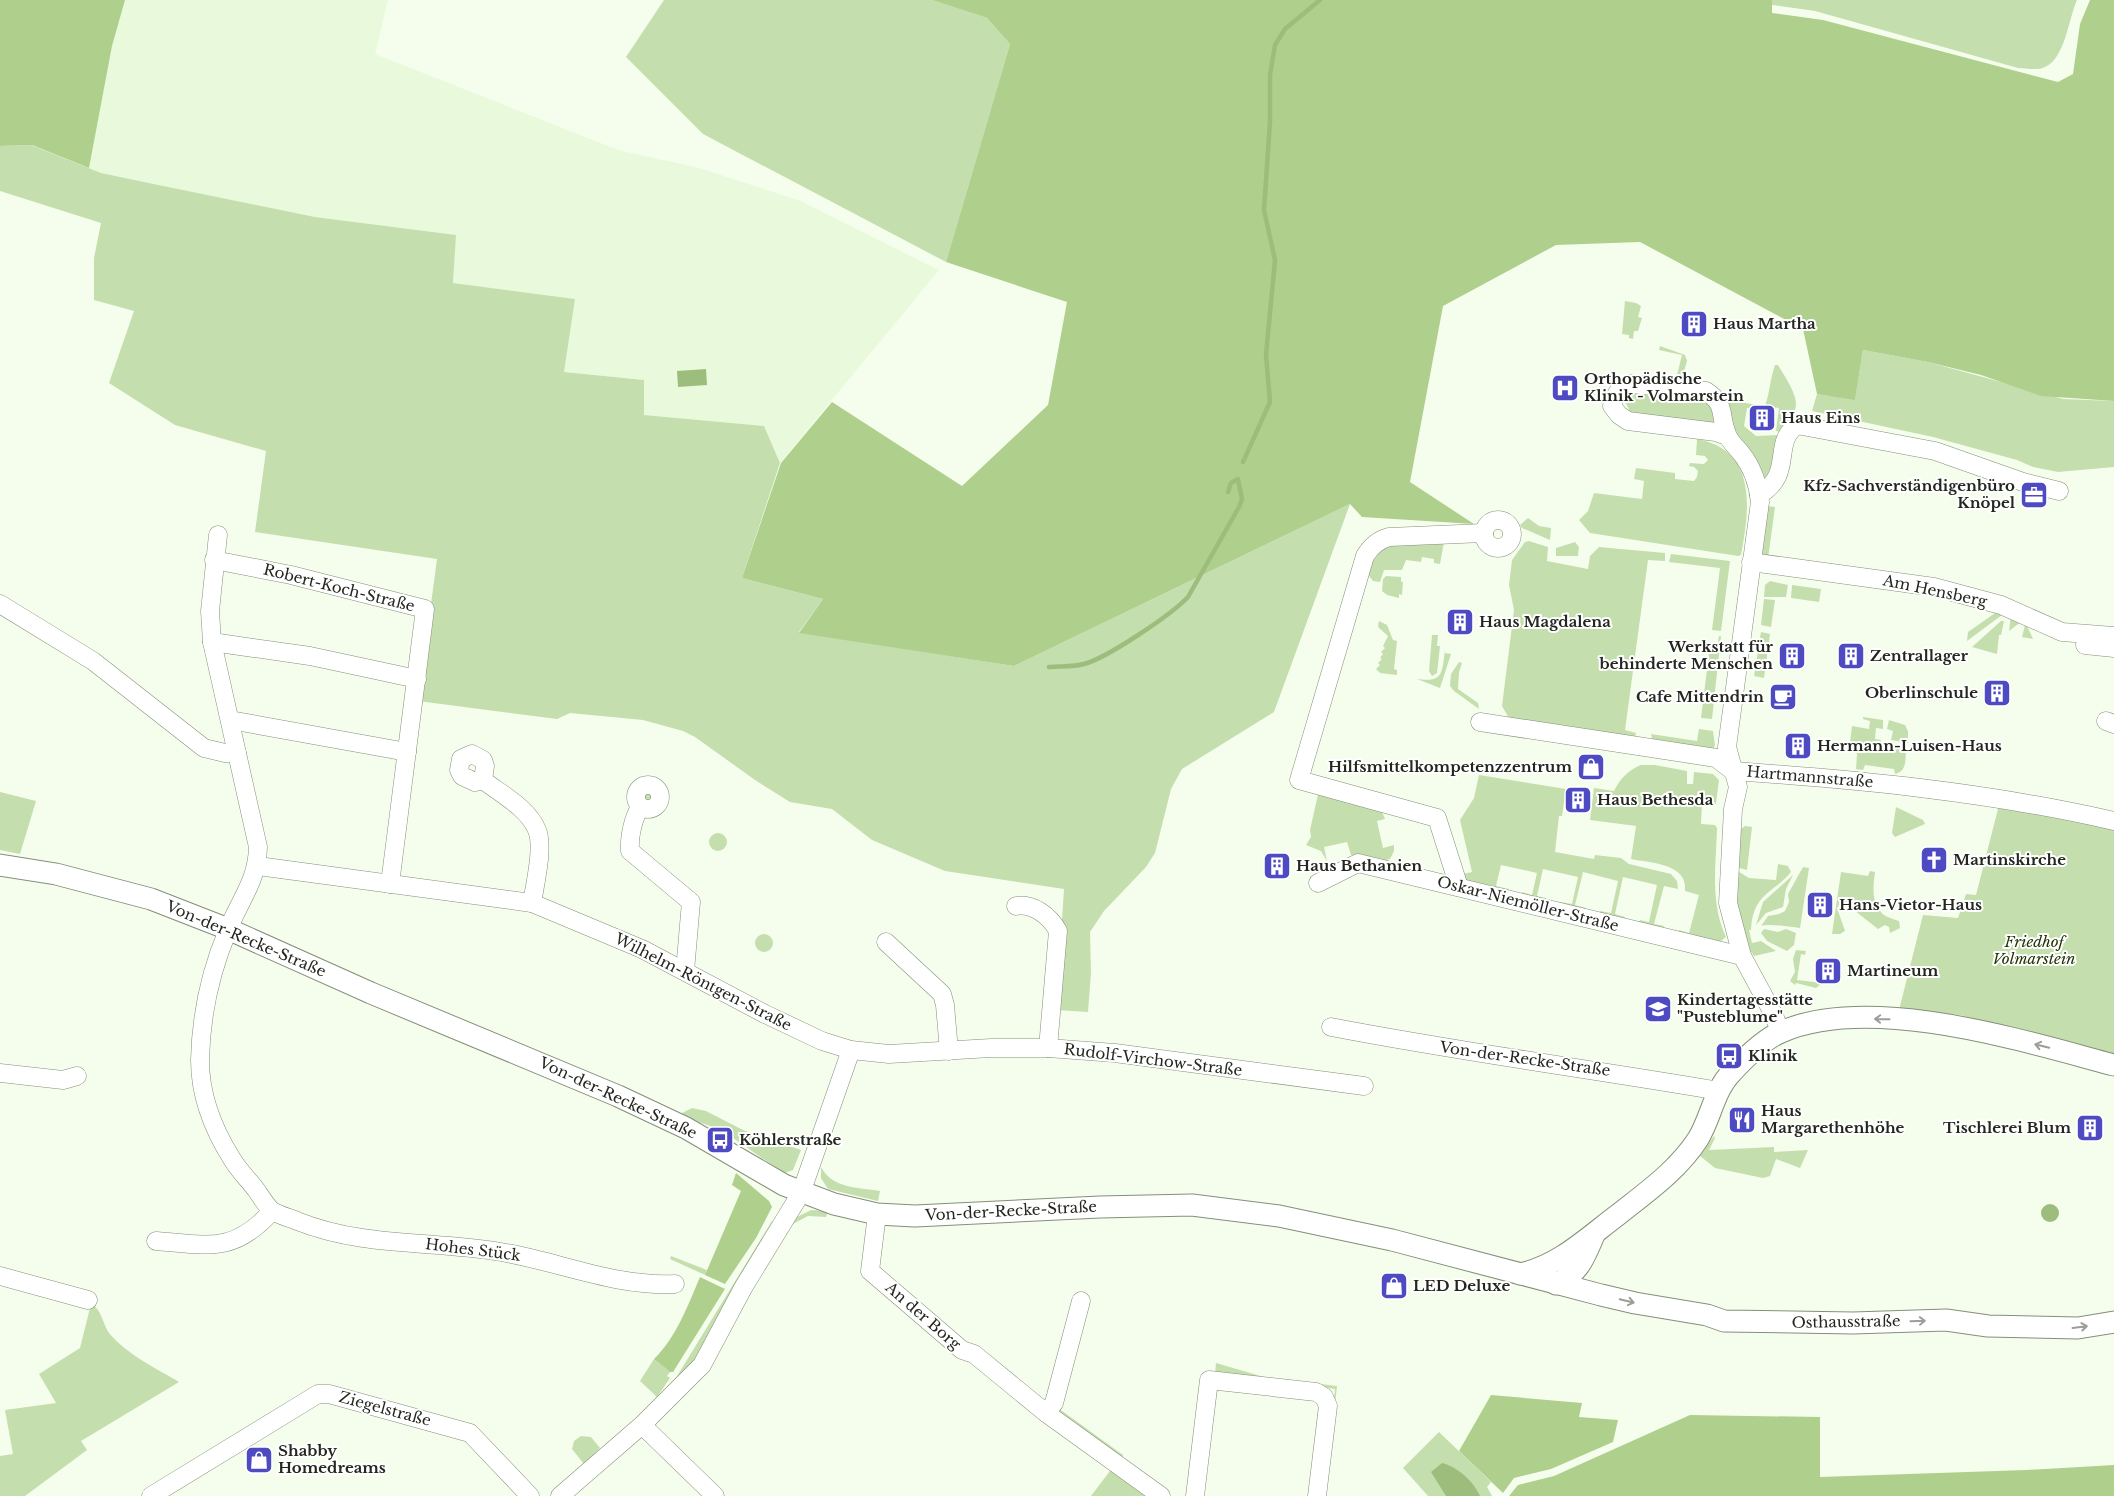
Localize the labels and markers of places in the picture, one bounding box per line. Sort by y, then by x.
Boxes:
building icon: Haus Martha [1679,309,1709,339]
place label: Haus Martha [1713,314,1816,333]
place label: Orthopädische Klinik - Volmarstein [1584,369,1744,405]
hospital icon: Orthopädische Klinik - Volmarstein [1550,373,1580,403]
building icon: Haus Eins [1747,403,1777,433]
place label: Haus Eins [1781,408,1860,427]
place label: Kfz-Sachverständigenbüro Knöpel [1803,476,2016,512]
office icon: Kfz-Sachverständigenbüro Knöpel [2019,480,2049,510]
building icon: Haus Magdalena [1445,607,1475,637]
place label: Haus Magdalena [1479,612,1611,631]
place label: Werkstatt für behinderte Menschen [1599,637,1774,673]
building icon: Werkstatt für behinderte Menschen [1777,641,1807,671]
building icon: Zentrallager [1836,641,1866,671]
place label: Zentrallager [1870,646,1969,665]
building icon: Oberlinschule [1982,678,2012,708]
cafe icon: Cafe Mittendrin [1768,682,1798,712]
place label: Oberlinschule [1865,683,1978,702]
place label: Cafe Mittendrin [1636,687,1764,706]
building icon: Hermann-Luisen-Haus [1783,731,1813,761]
place label: Hermann-Luisen-Haus [1817,736,2002,755]
shop icon: Hilfsmittelkompetenzzentrum [1576,752,1606,782]
place label: Hilfsmittelkompetenzzentrum [1328,757,1572,776]
building icon: Haus Bethesda [1563,785,1593,815]
place label: Haus Bethesda [1597,790,1714,809]
church icon: Martinskirche [1919,845,1949,875]
place label: Martinskirche [1953,850,2066,869]
building icon: Haus Bethanien [1262,851,1292,881]
place label: Haus Bethanien [1296,856,1422,875]
building icon: Hans-Vietor-Haus [1805,890,1835,920]
place label: Hans-Vietor-Haus [1839,895,1982,914]
building icon: Martineum [1813,956,1843,986]
place label: Martineum [1847,961,1939,980]
place label: Kindertagesstätte "Pusteblume" [1677,990,1813,1026]
school or university icon: Kindertagesstätte "Pusteblume" [1643,994,1673,1024]
bus stop icon: Klinik [1714,1041,1744,1071]
place label: Klinik [1748,1046,1798,1065]
place label: Haus Margarethenhöhe [1761,1101,1905,1137]
restaurant icon: Haus Margarethenhöhe [1727,1105,1757,1135]
building icon: Tischlerei Blum [2075,1113,2105,1143]
place label: Tischlerei Blum [1943,1118,2071,1137]
bus stop icon: Köhlerstraße [705,1125,735,1155]
place label: Köhlerstraße [739,1130,842,1149]
shop icon: LED Deluxe [1379,1271,1409,1301]
place label: LED Deluxe [1413,1276,1510,1295]
place label: Shabby Homedreams [278,1441,386,1477]
shop icon: Shabby Homedreams [244,1445,274,1475]

